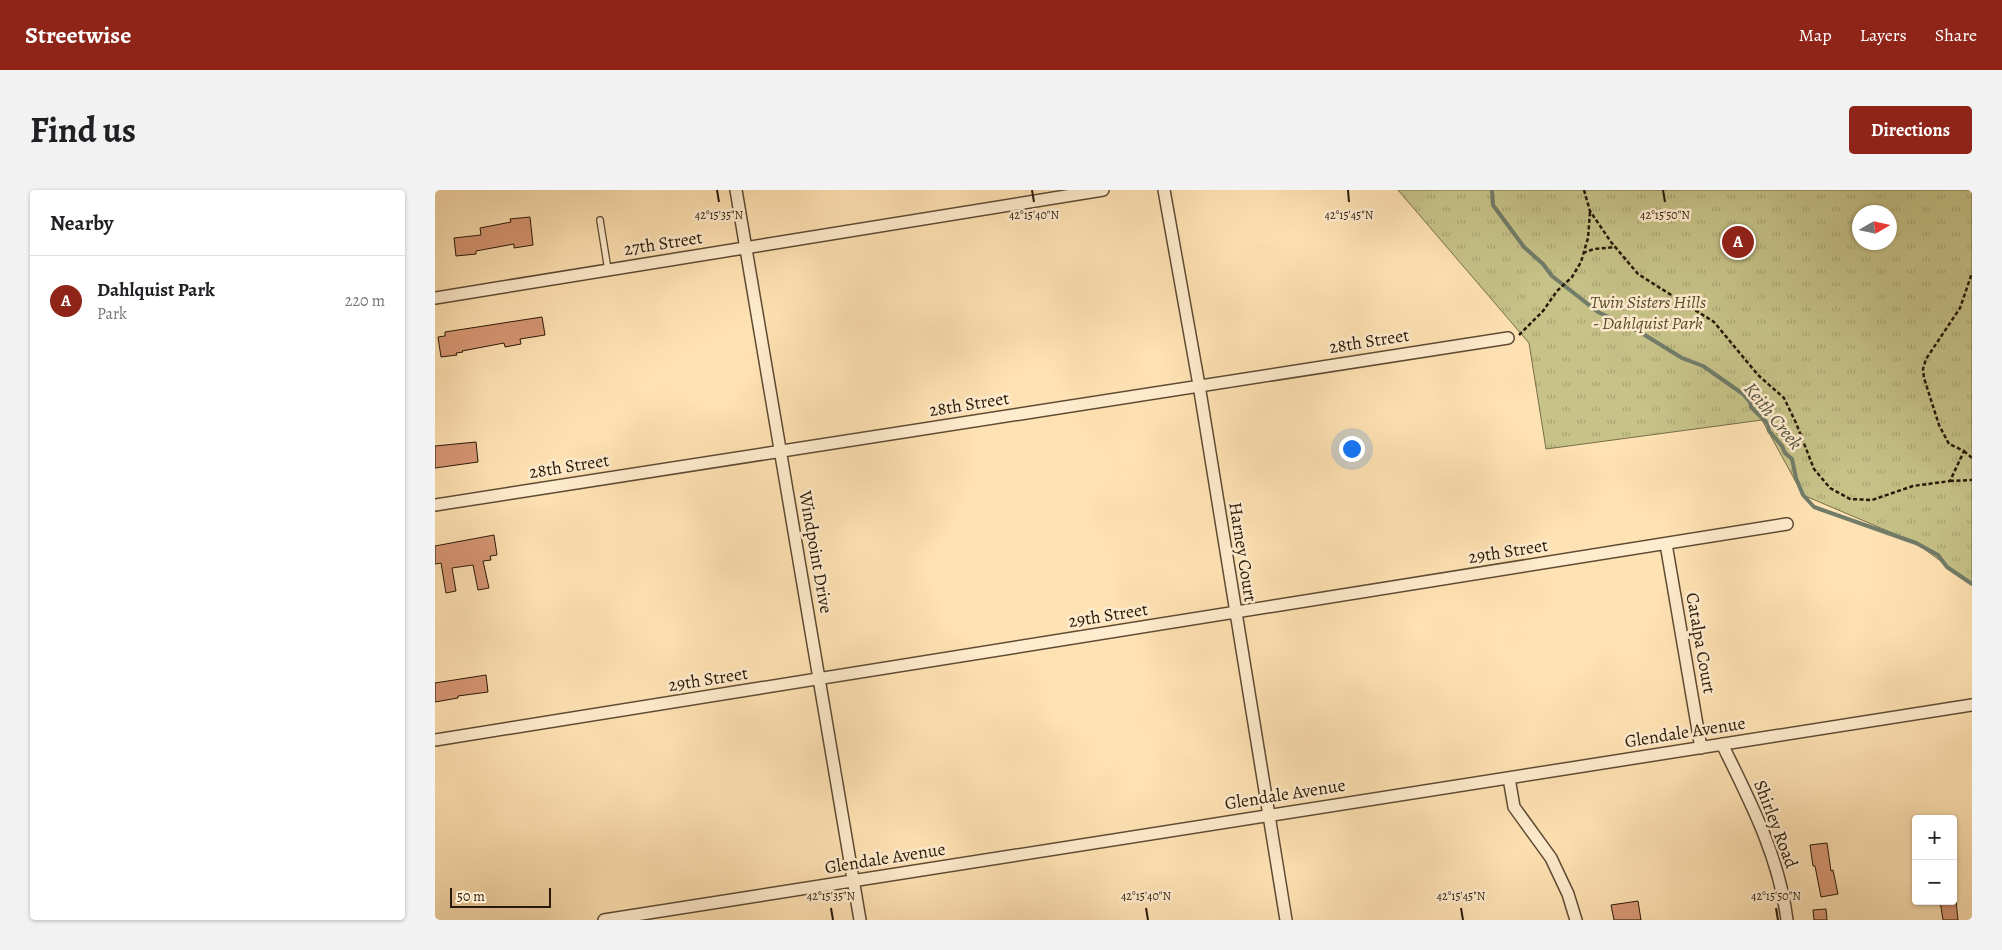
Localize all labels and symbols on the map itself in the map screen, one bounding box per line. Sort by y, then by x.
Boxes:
north arrow [1852,205,1897,250]
text: 42°15'35"N [695,207,744,223]
text: 42°15'40"N [1009,207,1059,223]
text: 42°15'45"N [1325,207,1374,223]
text: 42°15'50"N [1640,207,1690,223]
pin: A [1722,223,1754,261]
street label: 27th Street [622,225,704,261]
park label: Twin Sisters Hills - Dahlquist Park [1590,290,1706,335]
street label: 28th Street [1327,323,1411,359]
water label: Keith Creek [1738,377,1808,455]
street label: 28th Street [927,386,1011,422]
your location [1339,436,1365,462]
street label: 28th Street [527,448,611,484]
street label: Windpoint Drive [793,488,839,615]
street label: Harney Court [1223,501,1263,604]
street label: 29th Street [1467,533,1549,569]
street label: Catalpa Court [1680,591,1722,696]
street label: 29th Street [1067,597,1149,633]
street label: 29th Street [667,661,749,697]
street label: Glendale Avenue [1623,711,1747,753]
street label: Glendale Avenue [1223,773,1347,815]
street label: Shirley Road [1748,777,1804,872]
street label: Glendale Avenue [823,837,947,879]
scale bar [450,885,551,908]
text: 42°15'35"N [807,888,856,904]
text: 42°15'40"N [1121,888,1171,904]
text: 42°15'45"N [1437,888,1486,904]
text: 42°15'50"N [1751,888,1801,904]

